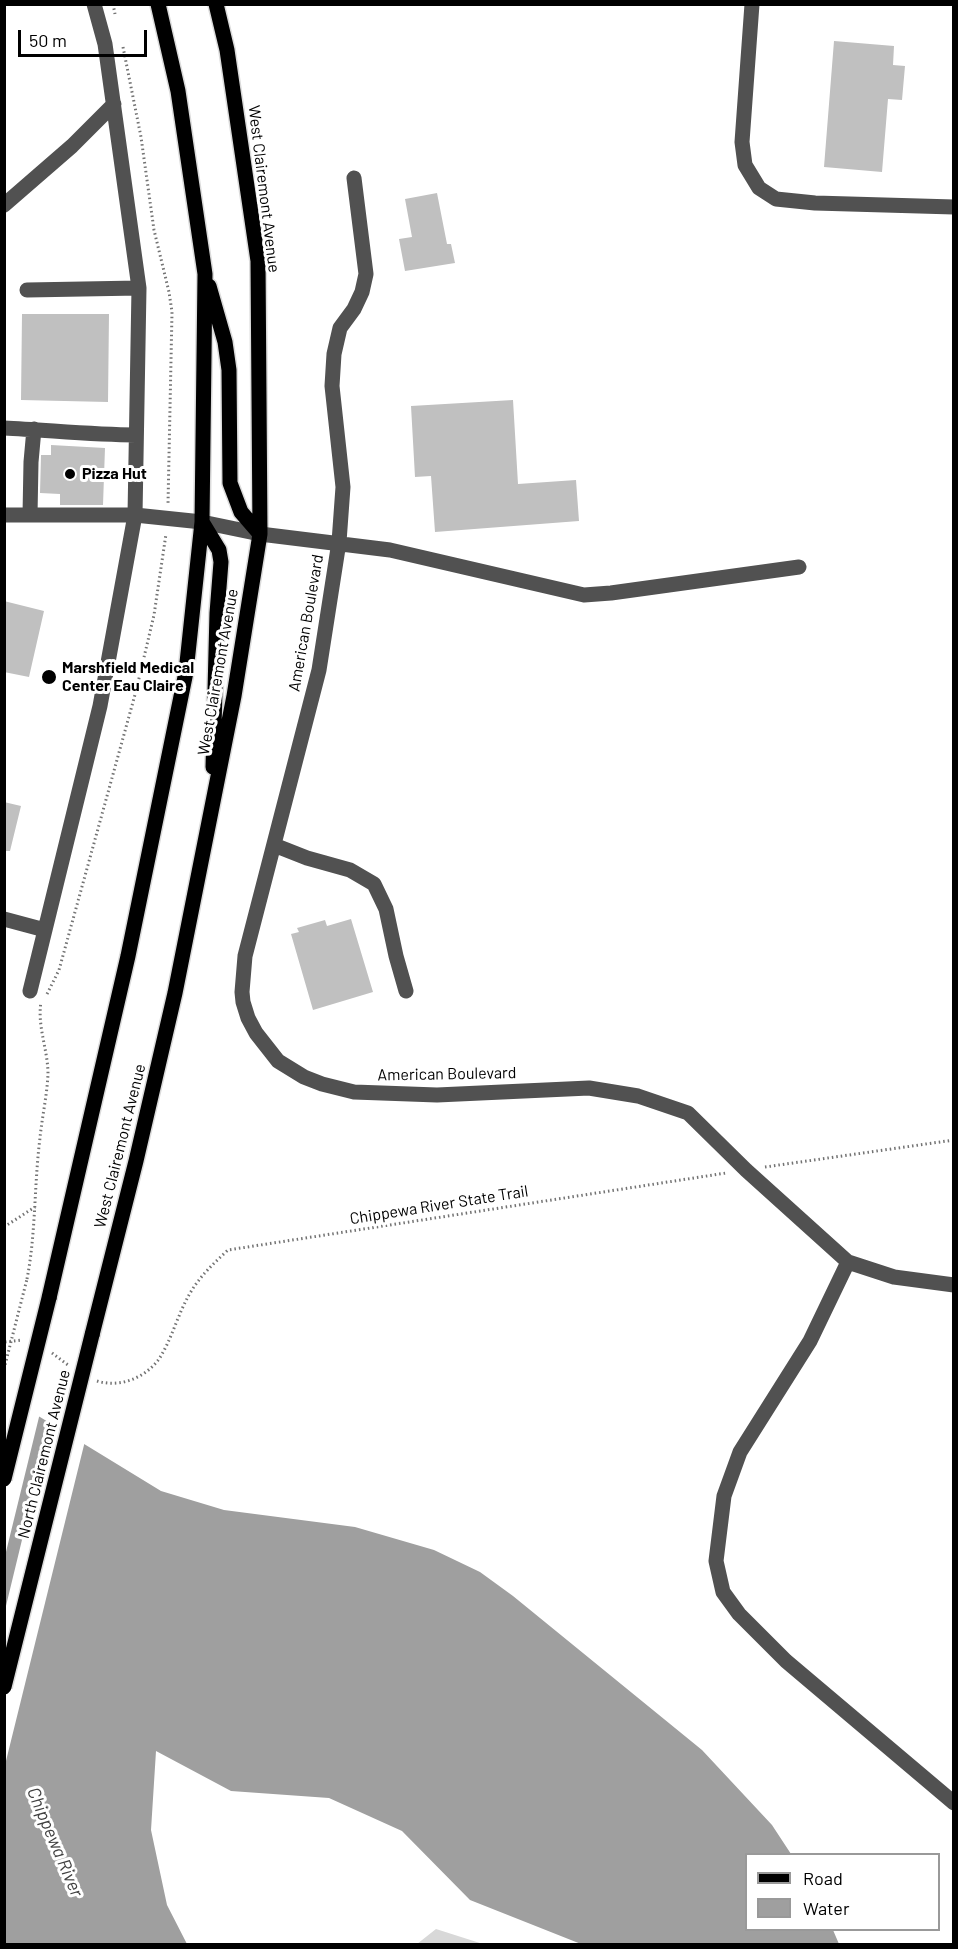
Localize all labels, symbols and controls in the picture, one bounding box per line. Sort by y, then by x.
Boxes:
scale bar [21,18,150,56]
text: 50 m [29,29,67,51]
street label: West Clairemont Avenue [244,104,284,274]
place label: Pizza Hut [82,464,147,484]
marker: Pizza Hut [63,467,77,481]
street label: American Boulevard [284,553,328,693]
street label: West Clairemont Avenue [194,587,242,757]
place label: Marshfield Medical Center Eau Claire [62,658,194,696]
marker: Marshfield Medical Center Eau Claire [40,668,58,686]
street label: West Clairemont Avenue [90,1062,150,1230]
street label: American Boulevard [377,1063,517,1085]
street label: Chippewa River State Trail [348,1181,530,1229]
street label: North Clairemont Avenue [14,1368,74,1540]
water label: Chippewa River [22,1784,88,1900]
legend [745,1853,940,1931]
text: Road [803,1867,843,1889]
text: Water [803,1897,850,1919]

